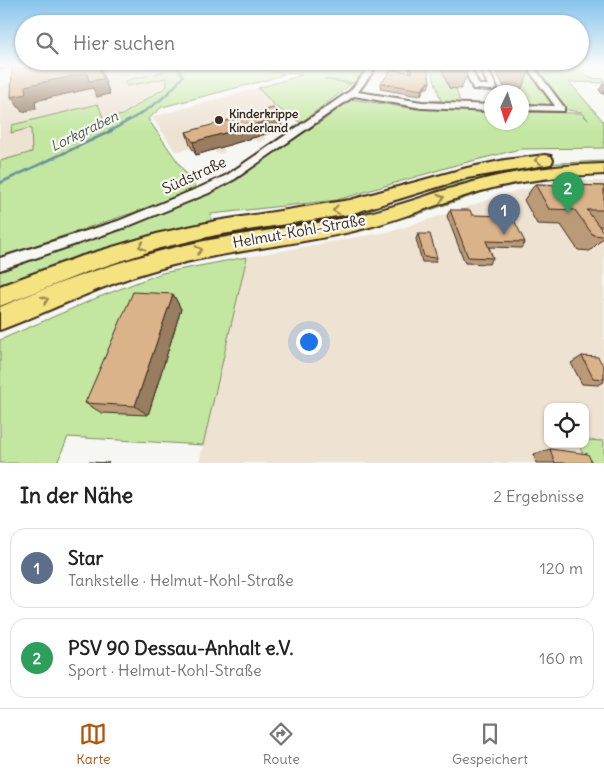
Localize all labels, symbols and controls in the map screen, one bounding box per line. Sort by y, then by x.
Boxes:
search box [15,15,589,70]
icon: search [33,29,61,57]
text: Hier suchen [73,31,175,55]
north arrow [484,85,529,130]
place label: Kinderkrippe Kinderland [229,106,299,135]
water label: Lorkgraben [47,107,121,155]
marker: Kinderkrippe Kinderland [213,114,225,126]
street label: Südstraße [159,152,229,198]
one-way arrow [534,154,542,165]
pin: 2 [552,172,584,213]
one-way arrow [436,194,445,204]
pin: 1 [488,194,520,235]
one-way arrow [331,204,340,214]
street label: Helmut-Kohl-Straße [231,210,367,252]
one-way arrow [138,240,146,250]
one-way arrow [195,245,204,256]
one-way arrow [40,295,49,306]
your location [296,329,322,355]
map controls [544,403,589,448]
button: locate [544,403,589,448]
text: In der Nähe [20,482,133,509]
text: 2 Ergebnisse [493,486,584,506]
text: Star [68,546,103,570]
text: 1 [34,558,40,578]
text: 120 m [540,558,583,578]
text: Tankstelle · Helmut-Kohl-Straße [68,570,294,590]
text: PSV 90 Dessau-Anhalt e.V. [68,636,293,660]
text: 2 [33,648,41,668]
text: 160 m [539,648,583,668]
text: Sport · Helmut-Kohl-Straße [68,660,262,680]
tab: Karte [76,720,111,768]
tab: Route [263,720,300,768]
tab: Gespeichert [452,720,528,768]

